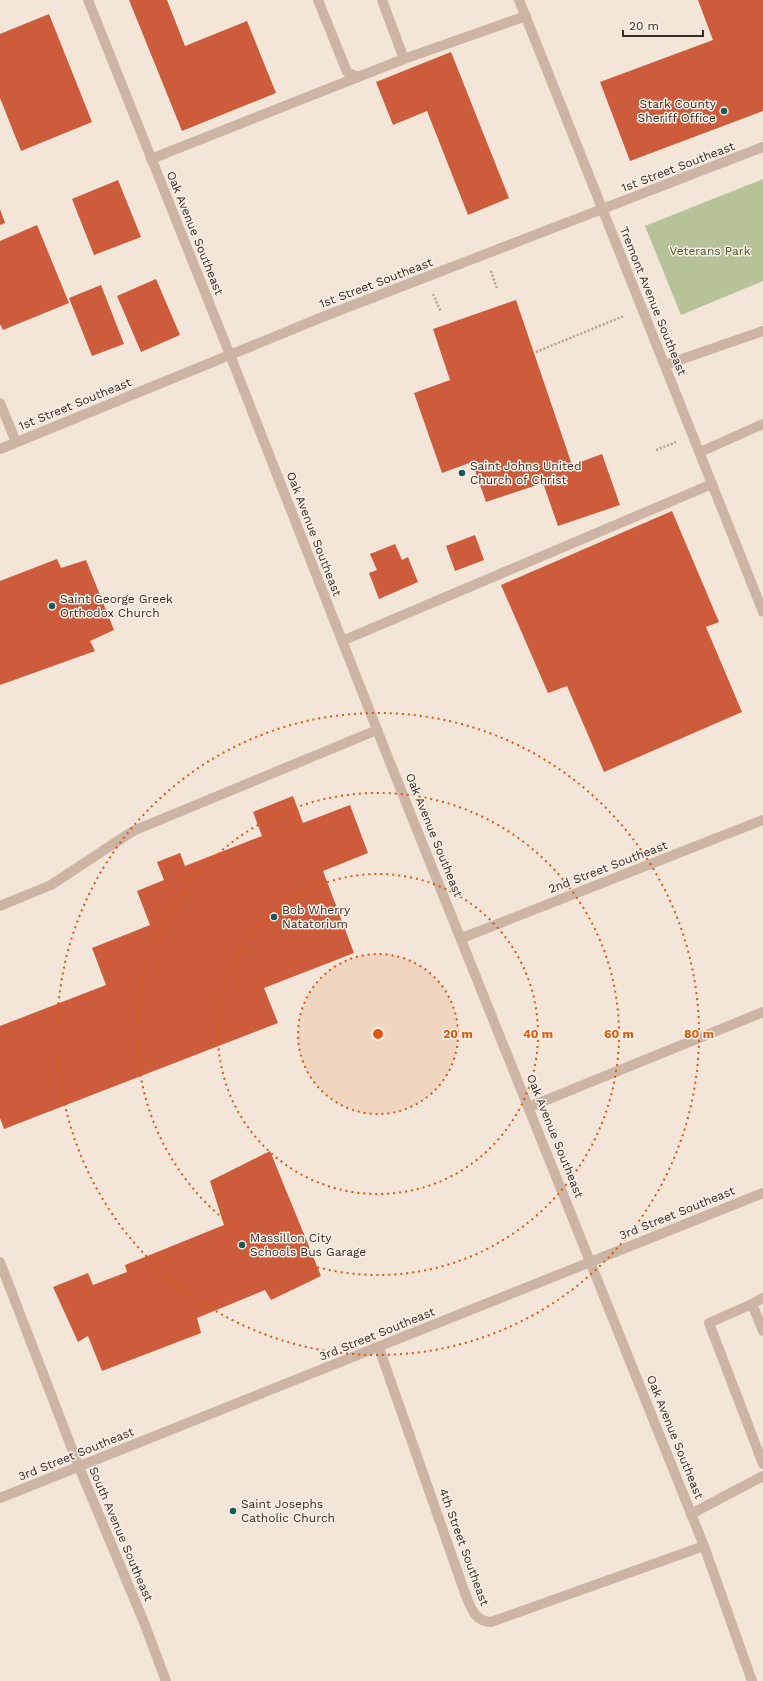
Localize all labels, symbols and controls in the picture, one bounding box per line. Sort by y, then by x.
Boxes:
scale bar [623,12,703,38]
text: 20 m [629,19,659,33]
place label: Stark County Sheriff Office [638,97,717,125]
marker: Stark County Sheriff Office [719,106,729,116]
street label: 1st Street Southeast [619,139,737,195]
street label: Oak Avenue Southeast [164,169,226,297]
street label: Tremont Avenue Southeast [617,225,689,377]
park label: Veterans Park [669,244,751,258]
street label: 1st Street Southeast [317,255,435,311]
street label: 1st Street Southeast [17,375,133,433]
place label: Saint Johns United Church of Christ [470,459,581,487]
marker: Saint Johns United Church of Christ [457,468,467,478]
street label: Oak Avenue Southeast [284,470,344,598]
place label: Saint George Greek Orthodox Church [60,592,173,620]
marker: Saint George Greek Orthodox Church [47,601,57,611]
street label: Oak Avenue Southeast [403,771,465,899]
street label: 2nd Street Southeast [547,838,669,896]
place label: Bob Wherry Natatorium [282,903,351,931]
marker: Bob Wherry Natatorium [269,912,279,922]
centre of rings [371,1027,385,1041]
text: 20 m [443,1027,473,1041]
text: 40 m [523,1027,553,1041]
text: 60 m [604,1027,634,1041]
text: 80 m [684,1027,714,1041]
street label: Oak Avenue Southeast [524,1072,586,1200]
street label: 3rd Street Southeast [617,1183,737,1243]
place label: Massillon City Schools Bus Garage [250,1231,366,1259]
marker: Massillon City Schools Bus Garage [237,1240,247,1250]
street label: 3rd Street Southeast [317,1304,437,1364]
street label: Oak Avenue Southeast [644,1373,706,1501]
street label: 3rd Street Southeast [16,1424,136,1484]
street label: South Avenue Southeast [86,1465,156,1603]
street label: 4th Street Southeast [436,1486,492,1608]
place label: Saint Josephs Catholic Church [241,1497,335,1525]
marker: Saint Josephs Catholic Church [228,1506,238,1516]

